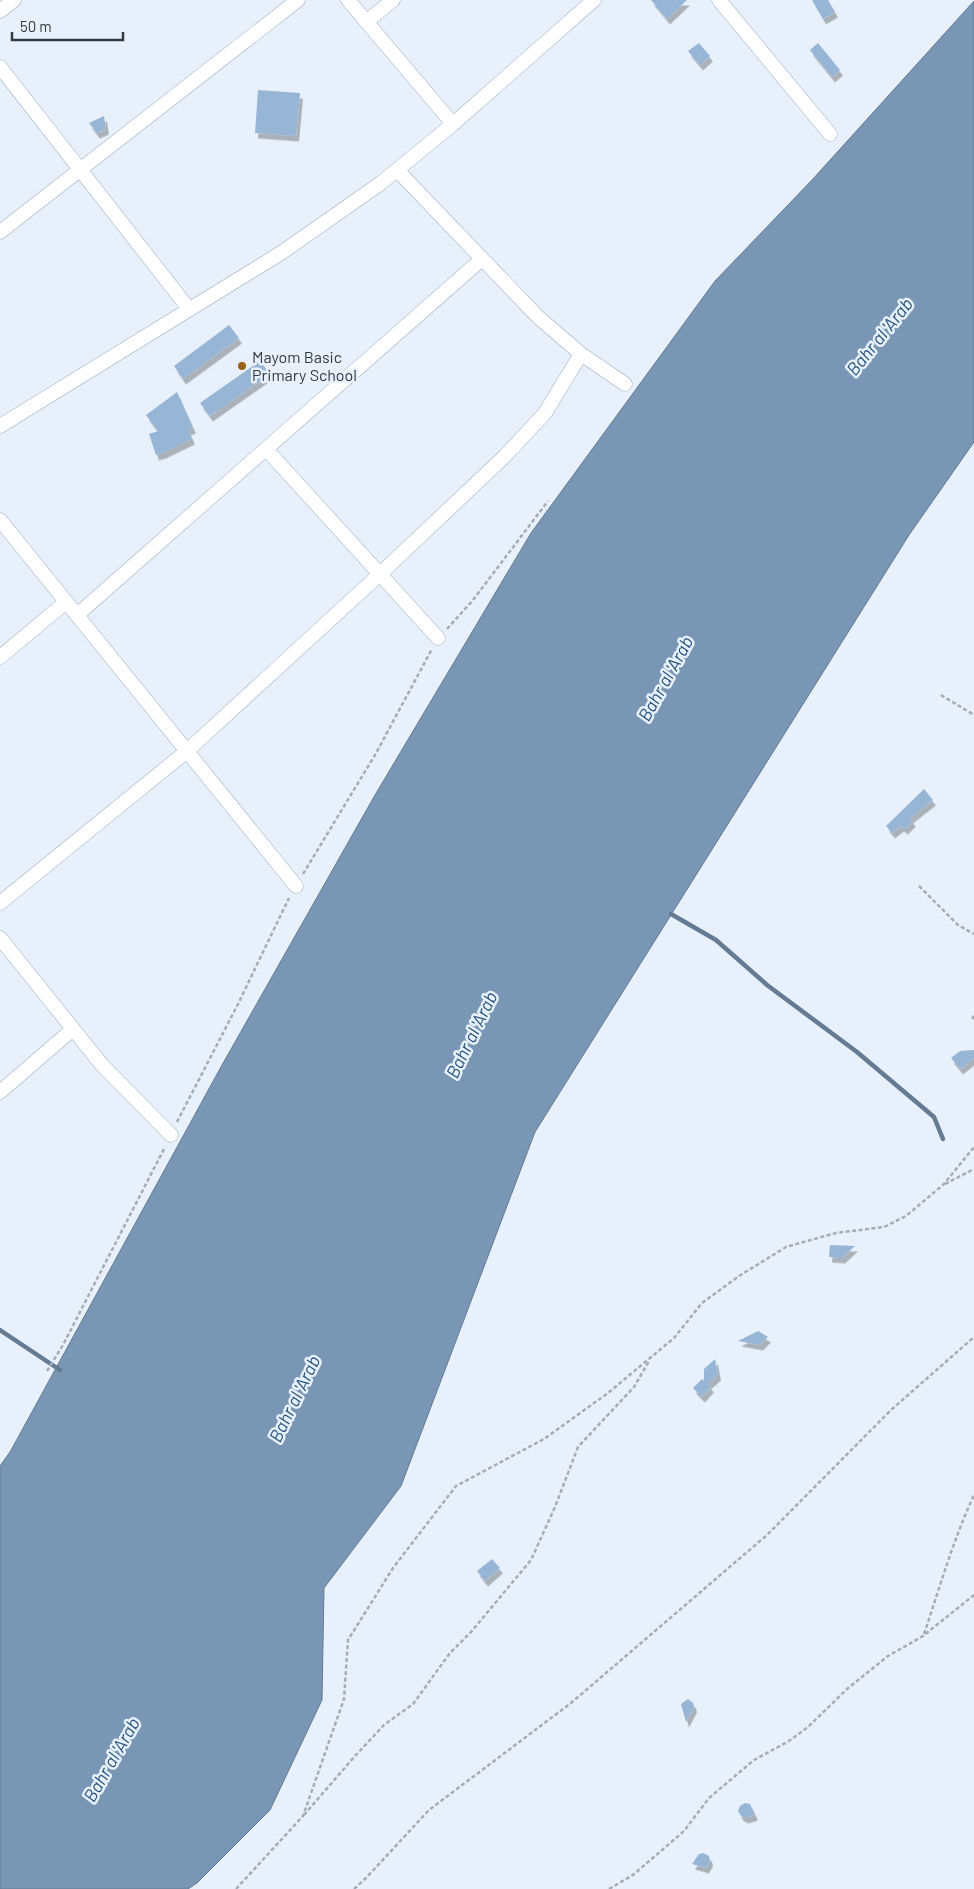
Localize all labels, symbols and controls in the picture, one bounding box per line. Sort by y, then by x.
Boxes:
scale bar [12,10,124,42]
text: 50 m [20,17,52,35]
water label: Bahr al 'Arab [841,293,917,380]
place label: Mayom Basic Primary School [252,347,357,384]
marker: Mayom Basic Primary School [236,360,248,372]
water label: Bahr al 'Arab [633,632,697,725]
water label: Bahr al 'Arab [441,988,501,1081]
water label: Bahr al 'Arab [264,1352,324,1445]
water label: Bahr al 'Arab [78,1714,144,1805]

